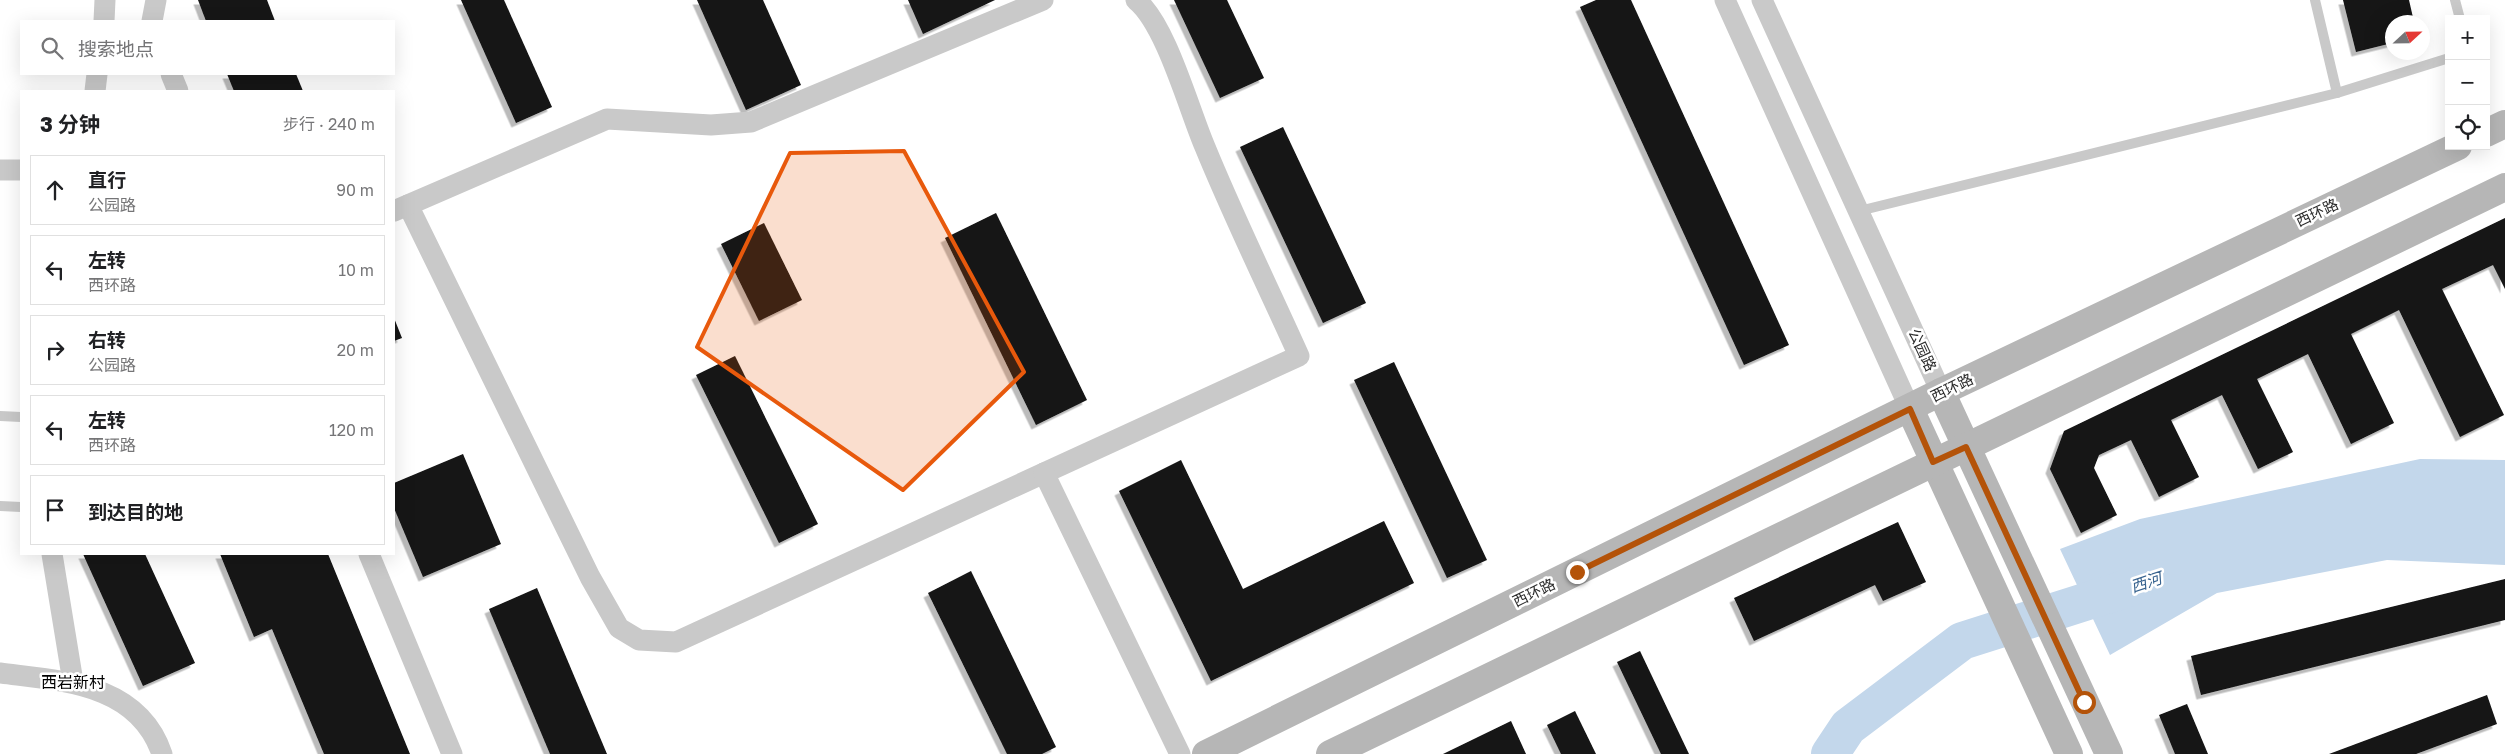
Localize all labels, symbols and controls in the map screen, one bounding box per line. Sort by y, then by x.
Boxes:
north arrow [2385,15,2430,60]
map controls [2445,15,2490,150]
button: + [2445,15,2490,60]
search box [20,20,395,75]
icon: search [38,34,66,62]
text: 搜索地点 [78,37,154,60]
button: − [2445,60,2490,105]
button: locate [2445,105,2490,150]
text: 3 分钟 [40,111,100,137]
text: 步行 · 240 m [283,114,375,134]
text: 直行 [88,168,126,191]
icon: ahead [41,176,69,204]
text: 90 m [336,180,374,200]
street label: 西环路 [2292,194,2341,230]
text: 公园路 [88,195,136,215]
text: 左转 [88,248,126,271]
icon: left [41,256,69,284]
text: 10 m [338,260,374,280]
text: 西环路 [88,275,136,295]
street label: 公园路 [1905,325,1941,374]
text: 右转 [88,328,126,351]
icon: right [41,336,69,364]
text: 20 m [337,340,374,360]
text: 公园路 [88,355,136,375]
street label: 西环路 [1927,369,1976,405]
text: 左转 [88,408,126,431]
icon: left [41,416,69,444]
text: 120 m [329,420,374,440]
text: 西环路 [88,435,136,455]
icon: arrive [41,496,69,524]
text: 到达目的地 [88,500,183,523]
route end [1566,561,1589,584]
water label: 西河 [2128,567,2167,596]
street label: 西环路 [1509,574,1558,610]
district label: 西岩新村 [41,672,105,692]
route start [2073,691,2096,714]

